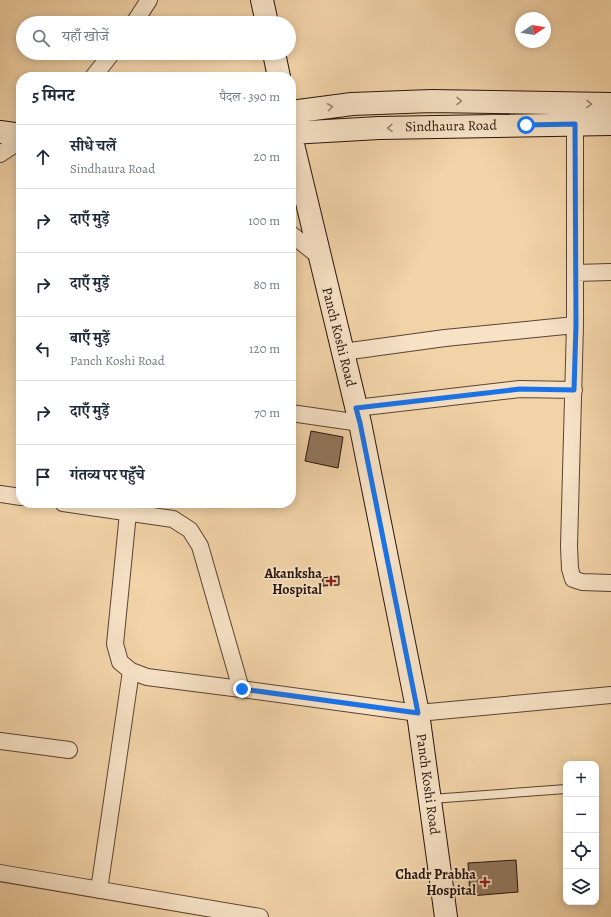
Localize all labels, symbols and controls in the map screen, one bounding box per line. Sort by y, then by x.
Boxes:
north arrow [515,12,551,48]
search box [16,16,296,60]
text: यहाँ खोजें [62,26,109,46]
icon: search [30,27,52,49]
text: 5 मिनट [32,84,74,107]
text: पैदल · 390 m [219,88,280,105]
one-way arrow [456,97,462,105]
one-way arrow [586,100,592,108]
one-way arrow [327,103,333,112]
street label: Sindhaura Road [405,116,497,136]
route start [517,116,535,134]
one-way arrow [387,123,393,132]
text: सीधे चलें [70,136,116,156]
icon: ahead [32,146,54,168]
text: 20 m [254,148,280,165]
text: Sindhaura Road [70,160,155,177]
text: दाएँ मुड़ें [70,209,109,229]
icon: right [32,210,54,232]
text: 100 m [248,212,280,229]
text: दाएँ मुड़ें [70,273,109,293]
icon: right [32,274,54,296]
text: 80 m [253,276,280,293]
street label: Panch Koshi Road [317,285,361,389]
text: बाएँ मुड़ें [70,328,110,348]
icon: left [32,338,54,360]
text: 120 m [249,340,280,357]
text: Panch Koshi Road [70,352,165,369]
text: दाएँ मुड़ें [70,401,109,421]
icon: right [32,402,54,424]
text: 70 m [254,404,280,421]
text: गंतव्य पर पहुँचे [70,465,145,485]
icon: arrive [32,466,54,488]
place label: Akanksha Hospital [263,564,322,599]
marker: Akanksha Hospital [325,575,337,587]
route end [233,680,251,698]
street label: Panch Koshi Road [411,732,445,836]
map controls [563,761,599,905]
button: + [563,761,599,797]
button: − [563,797,599,833]
button: locate [563,833,599,869]
place label: Chadr Prabha Hospital [395,865,476,900]
button: layers [563,869,599,905]
marker: Chadr Prabha Hospital [479,876,491,888]

